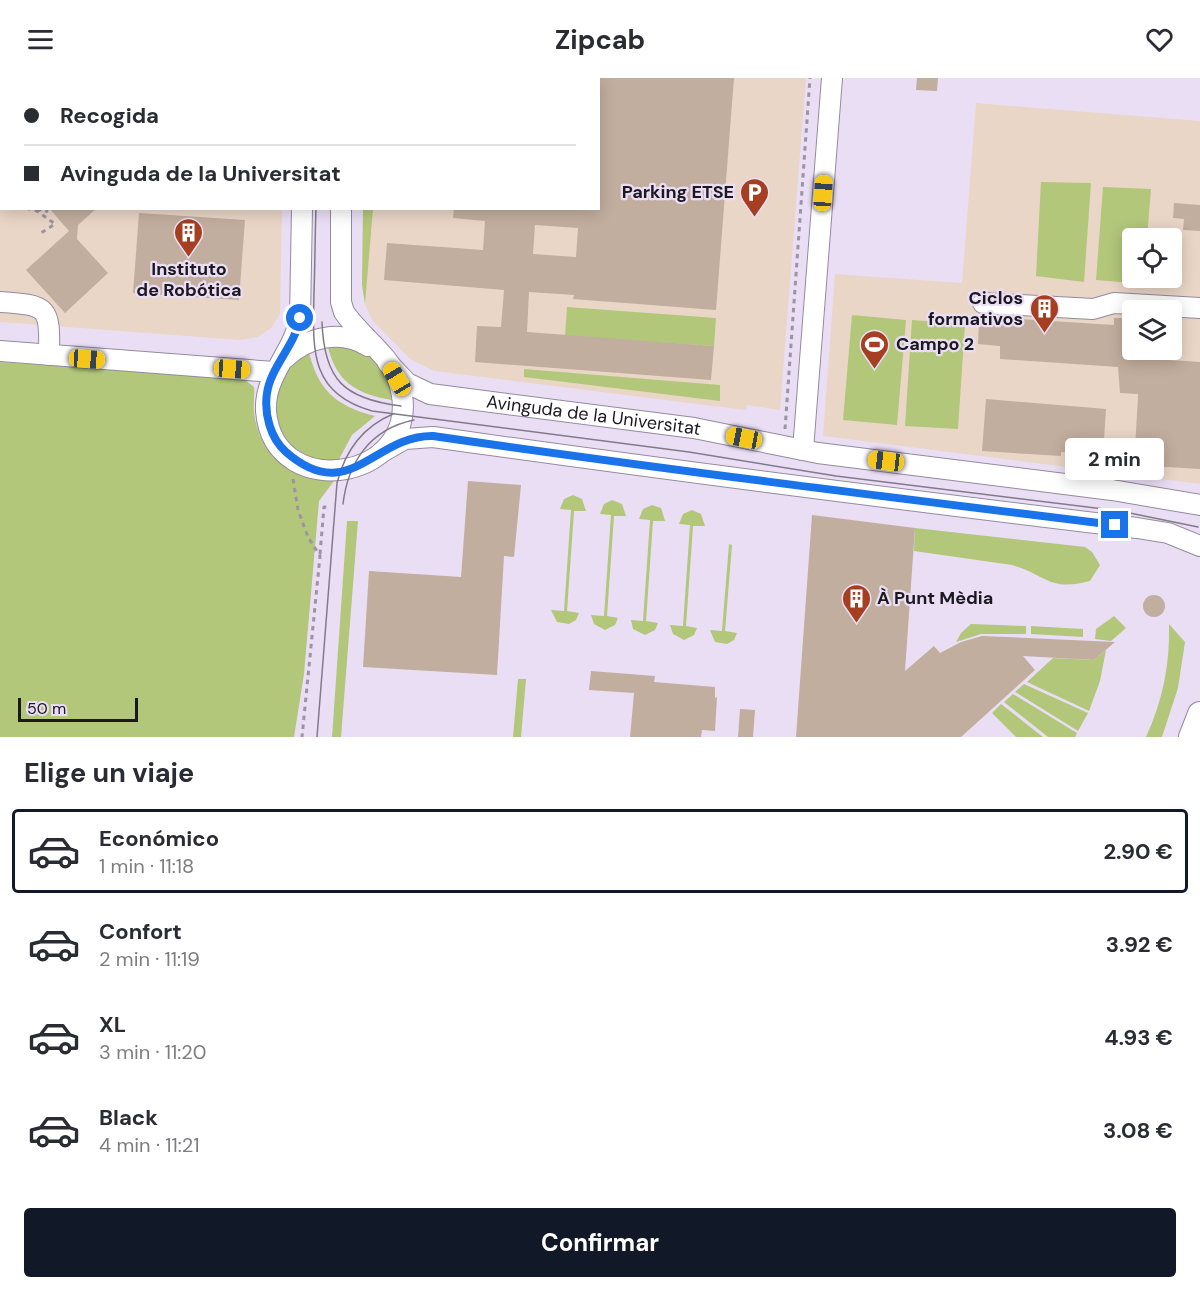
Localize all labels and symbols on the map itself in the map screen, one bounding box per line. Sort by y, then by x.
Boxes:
car [813,174,833,212]
parking icon: Parking ETSE [739,176,771,218]
place label: Parking ETSE [622,180,734,204]
building icon: Instituto de Robótica [173,216,205,258]
place label: Instituto de Robótica [136,257,242,302]
place label: Ciclos formativos [928,286,1023,331]
building icon: Ciclos formativos [1028,292,1060,334]
route start [286,304,313,331]
sports icon: Campo 2 [859,328,891,370]
place label: Campo 2 [896,332,974,356]
car [68,349,106,369]
car [213,359,251,379]
car [380,359,414,399]
street label: Avinguda de la Universitat [485,389,703,441]
car [725,426,763,450]
callout: 2 min [1066,438,1164,480]
car [867,450,905,472]
route end [1101,511,1128,538]
building icon: À Punt Mèdia [840,582,872,624]
place label: À Punt Mèdia [877,586,993,610]
scale bar [18,695,138,722]

